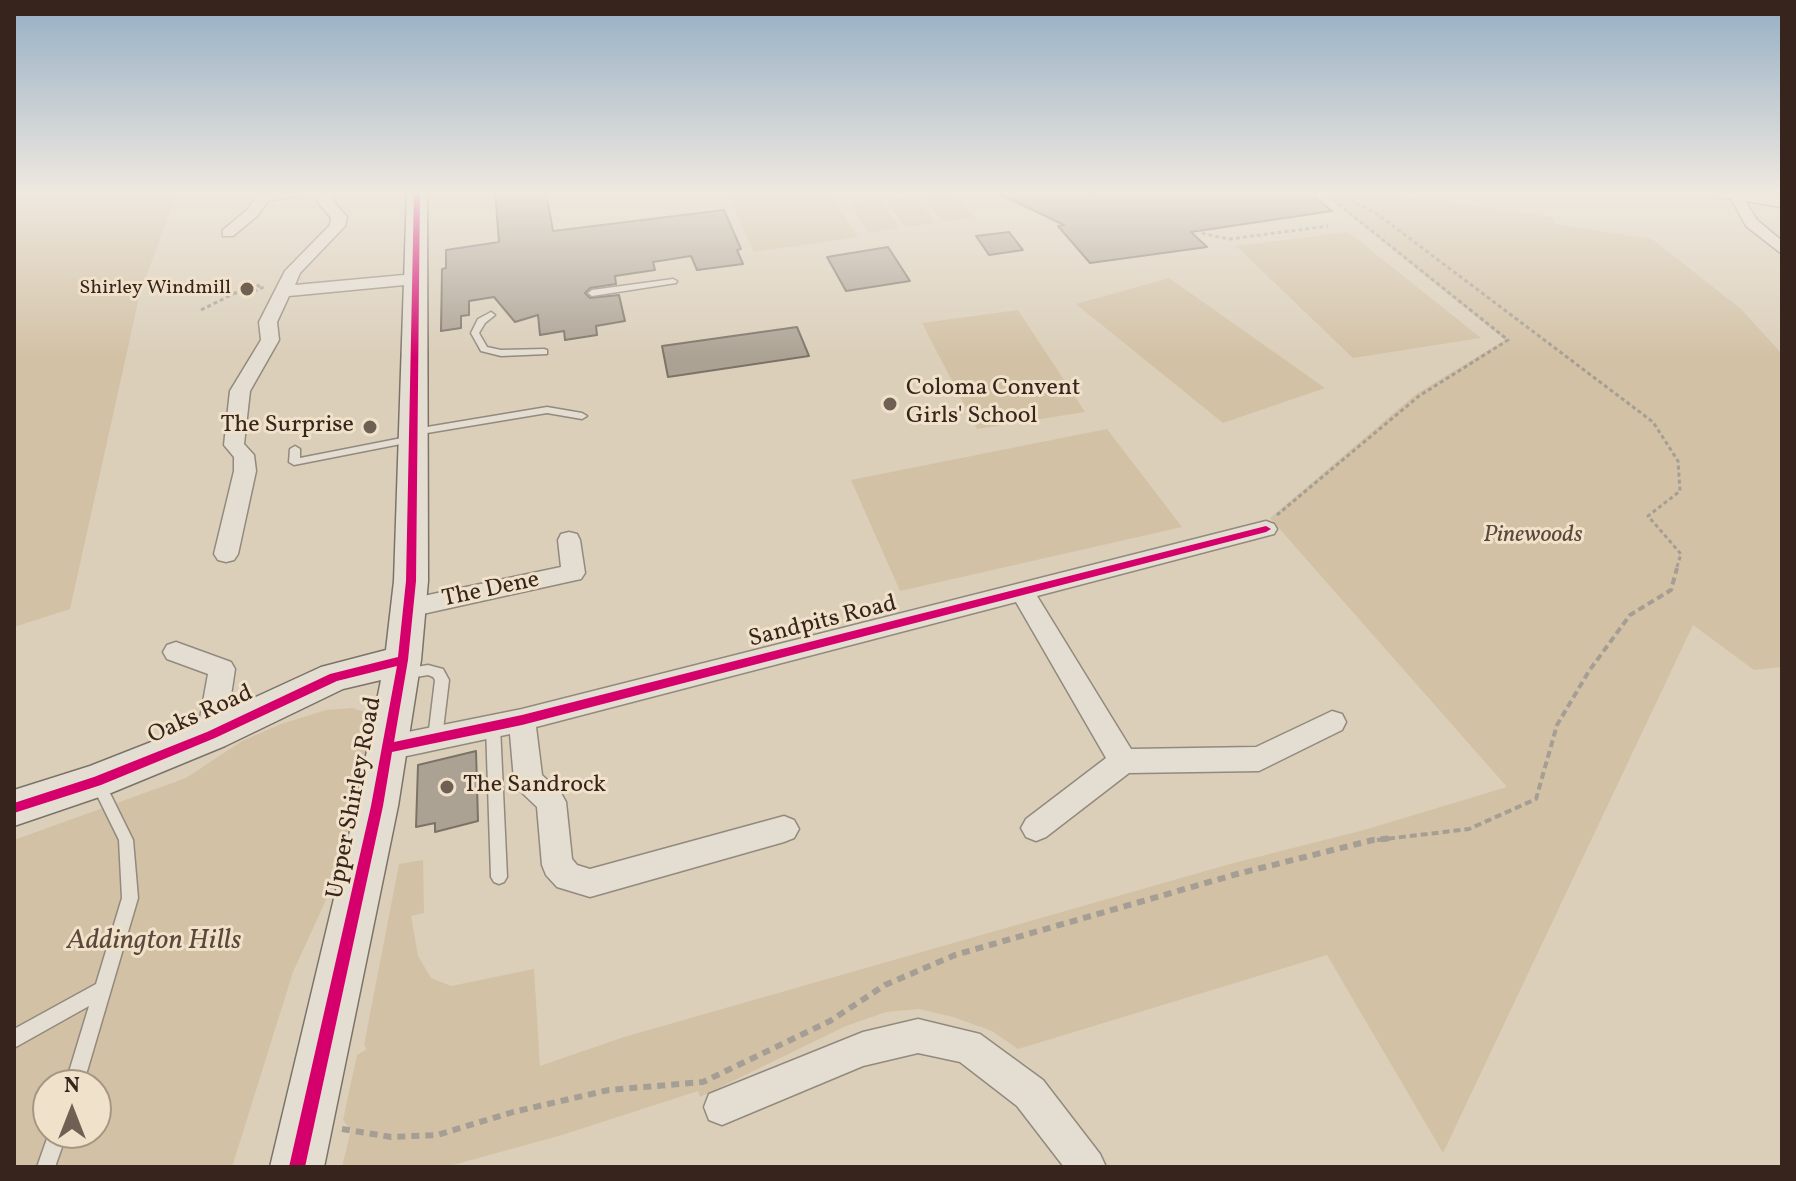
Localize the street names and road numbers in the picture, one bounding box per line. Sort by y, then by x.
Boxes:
street label: The Dene [440,567,542,615]
street label: Sandpits Road [746,591,900,655]
street label: Oaks Road [144,680,258,752]
street label: Upper Shirley Road [322,695,390,901]

